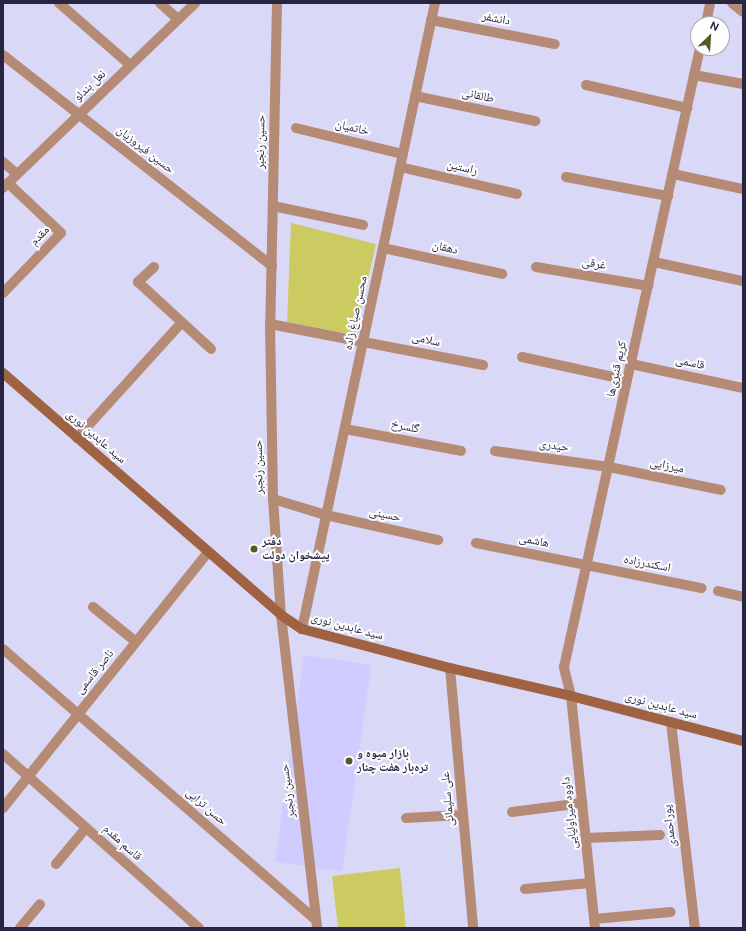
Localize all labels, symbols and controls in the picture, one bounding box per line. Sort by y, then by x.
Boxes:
street label: دانشفر [481,9,511,29]
north arrow [690,16,730,56]
text: N [708,18,721,34]
street label: نعل بندلو [71,67,109,105]
street label: طالقانی [460,86,496,106]
street label: حسین رنجبر [253,115,269,169]
street label: خاتمیان [334,117,370,139]
street label: حسین فیروزیان [113,123,177,177]
street label: راستین [445,157,479,179]
street label: مقدم [27,223,53,249]
street label: دهقان [431,238,459,258]
street label: غرقی [581,255,607,273]
street label: محسن صباغ زاده [341,275,371,351]
street label: سلامی [410,330,442,350]
street label: کریم قنبری‌ها [604,340,630,398]
street label: قاسمی [674,353,706,373]
street label: سید عابدین نوری [63,407,129,467]
street label: گلسرخ [390,417,420,437]
street label: حیدری [538,437,570,455]
street label: حسین رنجبر [251,440,267,494]
street label: میرزایی [649,455,685,477]
street label: حسینی [368,505,402,525]
street label: هاشمی [518,531,550,551]
place label: دفتر پیشخوان دولت [262,535,330,563]
marker: دفتر پیشخوان دولت [249,544,259,554]
street label: اسکندرزاده [622,552,672,576]
street label: سید عابدین نوری [309,610,385,644]
street label: ناصر قاسمی [73,647,117,697]
street label: سید عابدین نوری [623,689,699,723]
place label: بازار میوه و تره‌بار هفت چنار [357,747,428,775]
marker: بازار میوه و تره‌بار هفت چنار [344,756,354,766]
street label: حسین رنجبر [278,763,298,819]
street label: علی سلیمانی [438,771,458,827]
street label: داوود میراولیایی [559,776,581,850]
street label: حسن ترابی [183,785,229,829]
street label: پوراحمدی [660,804,680,848]
street label: قاسم مقدم [100,822,144,864]

